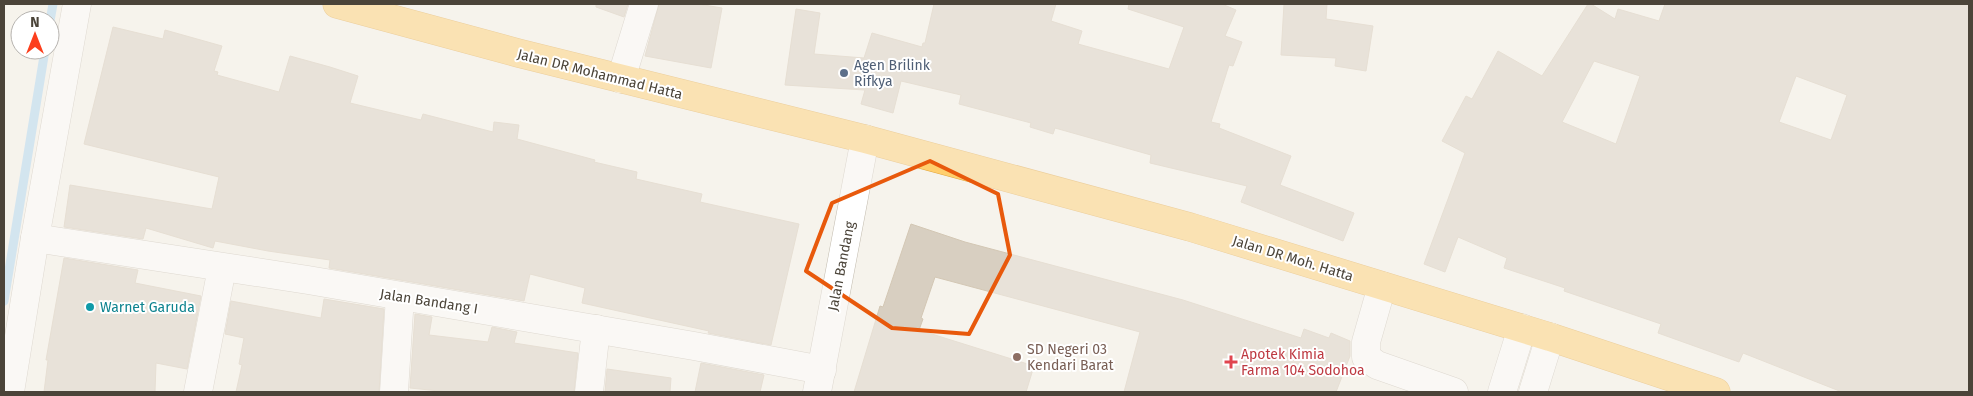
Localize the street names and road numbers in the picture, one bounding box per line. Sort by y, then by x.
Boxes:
street label: Jalan DR Mohammad Hatta [515,46,684,103]
street label: Jalan Bandang [824,219,859,312]
street label: Jalan DR Moh. Hatta [1230,232,1355,285]
street label: Jalan Bandang I [379,285,479,318]

